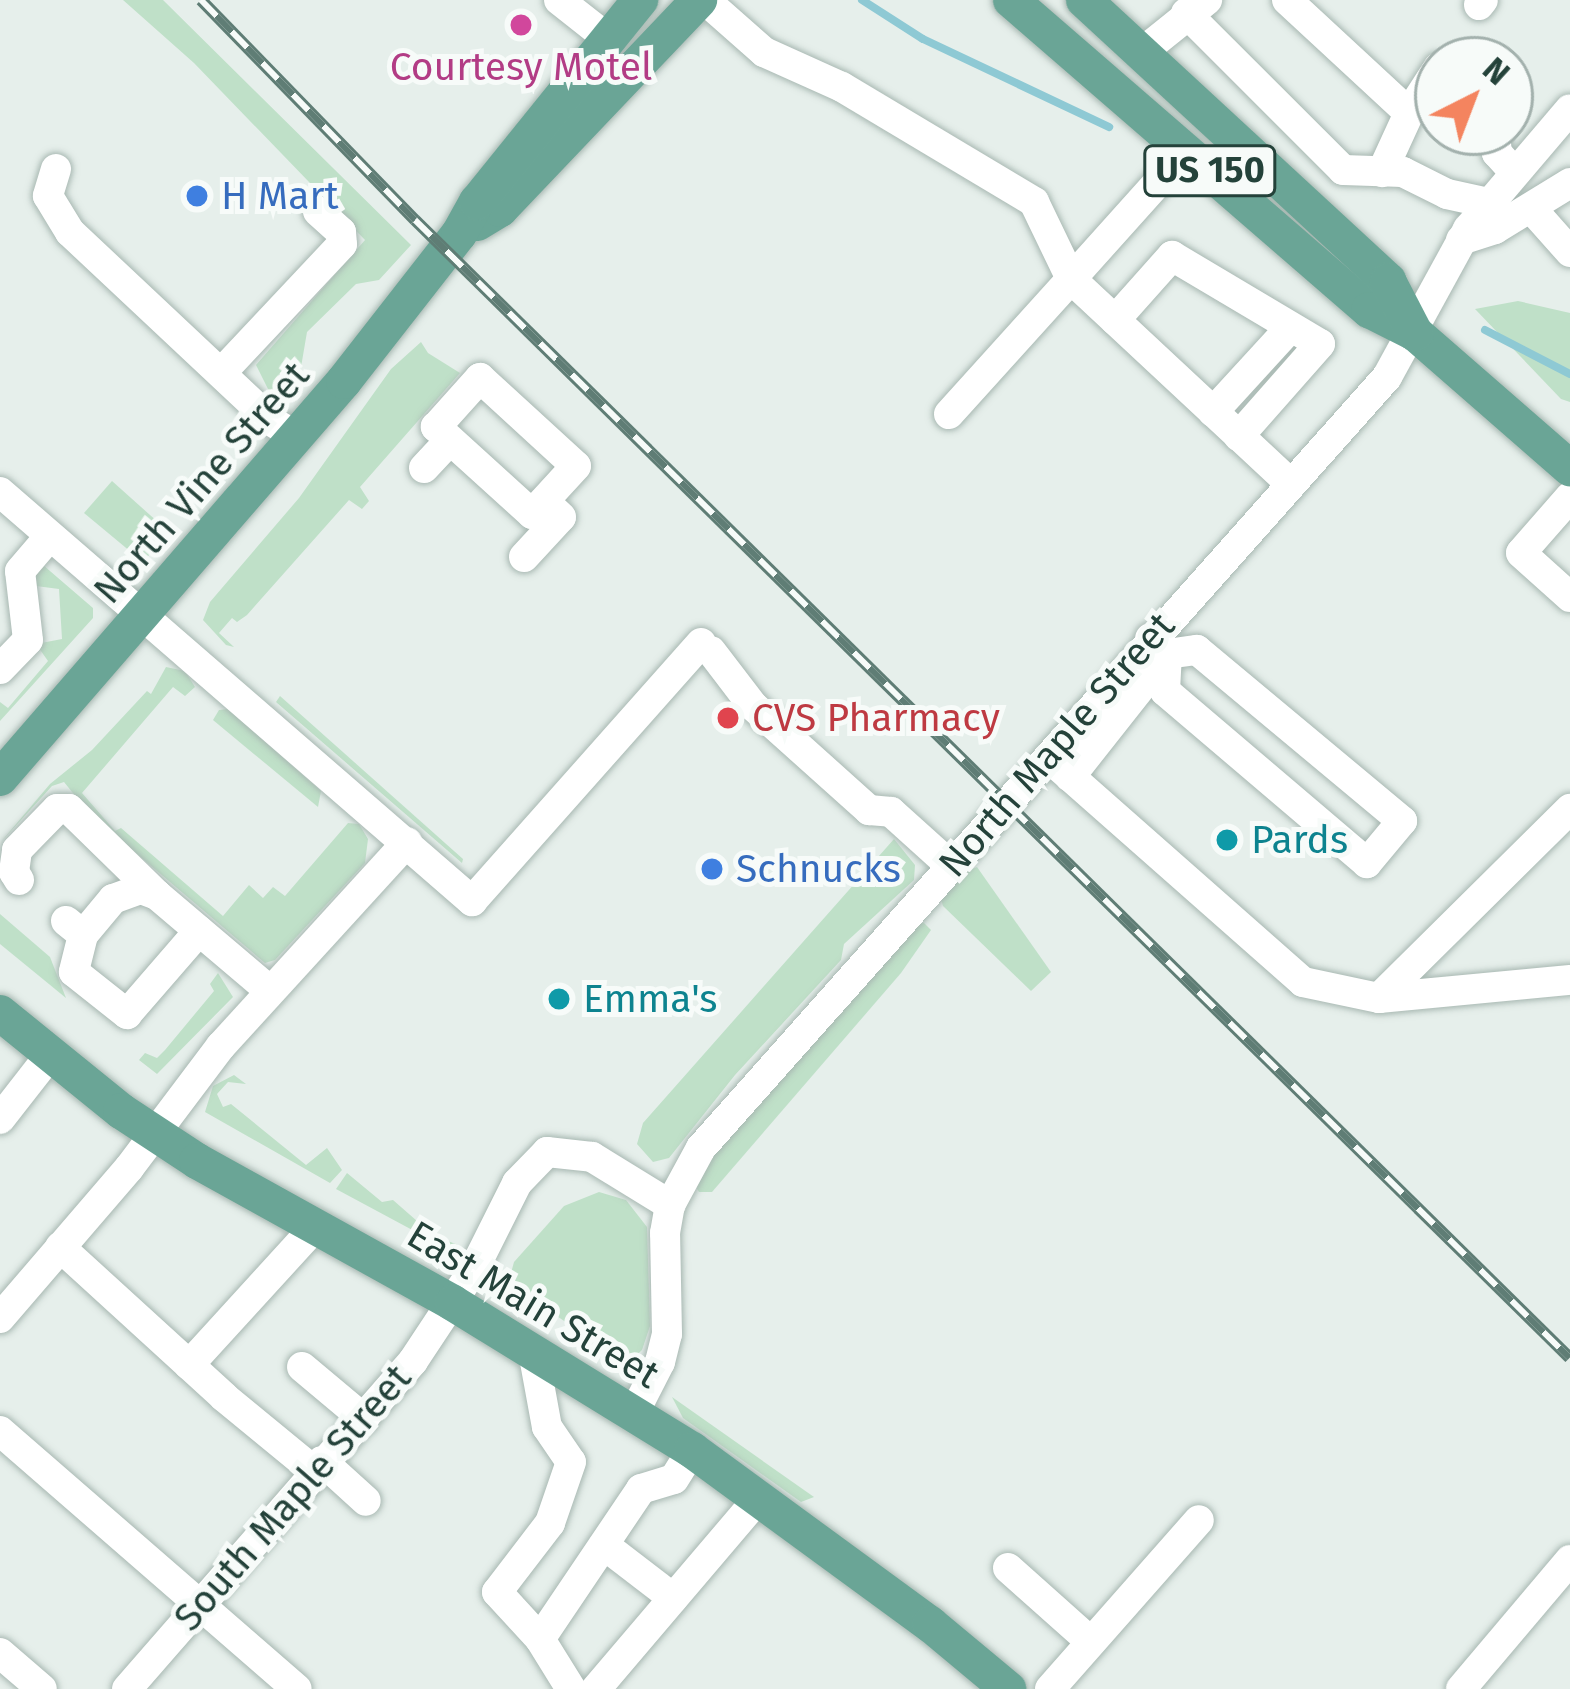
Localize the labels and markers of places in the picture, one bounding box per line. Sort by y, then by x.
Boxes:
marker: Courtesy Motel [508,12,534,38]
place label: Courtesy Motel [390,44,652,90]
place label: H Mart [221,173,339,219]
marker: H Mart [184,183,210,209]
place label: CVS Pharmacy [752,695,1000,741]
marker: CVS Pharmacy [715,705,741,731]
place label: Pards [1251,817,1348,863]
marker: Pards [1214,827,1240,853]
place label: Schnucks [736,846,901,892]
marker: Schnucks [699,856,725,882]
place label: Emma's [583,976,718,1022]
marker: Emma's [546,986,572,1012]

